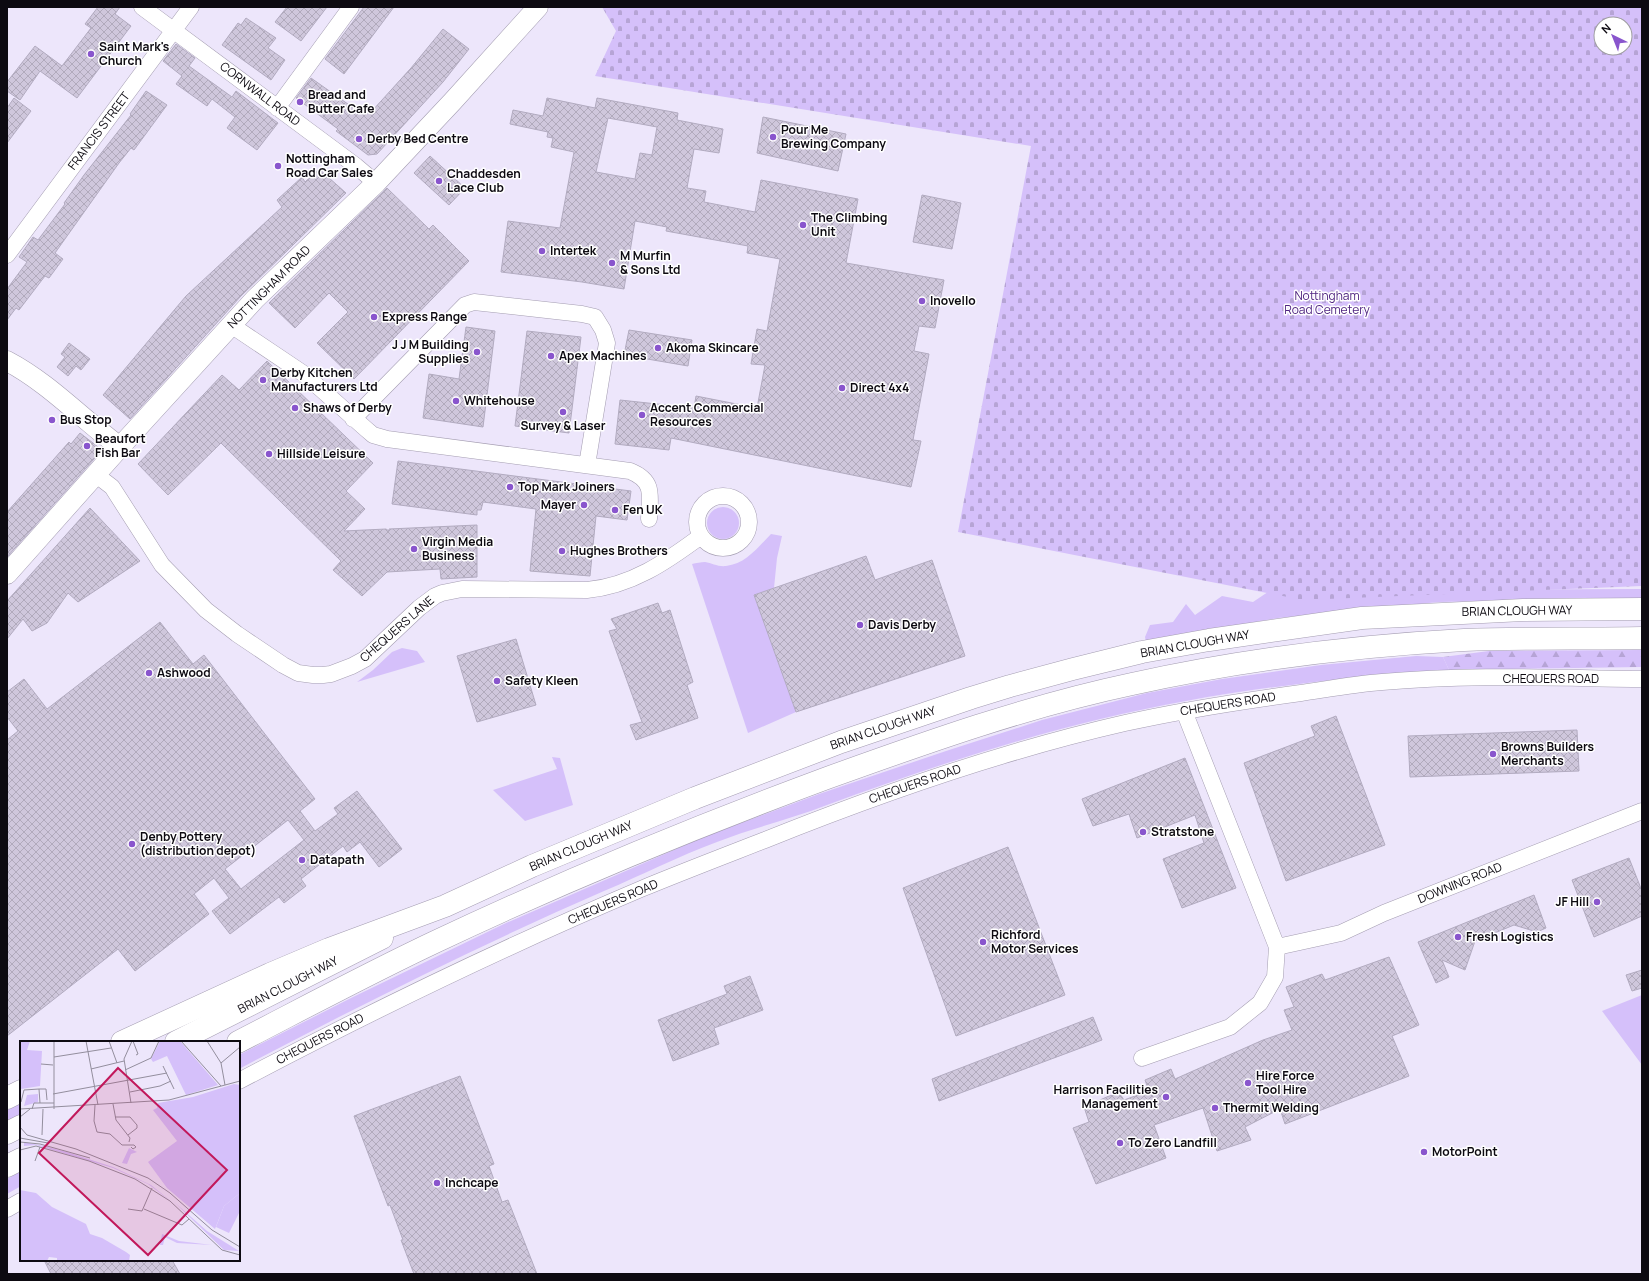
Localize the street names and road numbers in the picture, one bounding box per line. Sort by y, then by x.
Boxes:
street label: CORNWALL ROAD [217,58,304,130]
street label: FRANCIS STREET [64,88,134,173]
street label: NOTTINGHAM ROAD [223,241,314,332]
street label: CHEQUERS LANE [356,591,438,666]
street label: BRIAN CLOUGH WAY [1462,601,1573,620]
street label: BRIAN CLOUGH WAY [1139,625,1251,661]
street label: CHEQUERS ROAD [1503,670,1599,687]
street label: CHEQUERS ROAD [1179,688,1277,719]
street label: BRIAN CLOUGH WAY [828,701,938,754]
street label: CHEQUERS ROAD [867,760,963,807]
street label: BRIAN CLOUGH WAY [527,816,635,875]
street label: DOWNING ROAD [1415,858,1504,907]
street label: CHEQUERS ROAD [565,875,660,928]
street label: BRIAN CLOUGH WAY [235,952,341,1017]
street label: CHEQUERS ROAD [273,1009,367,1068]

